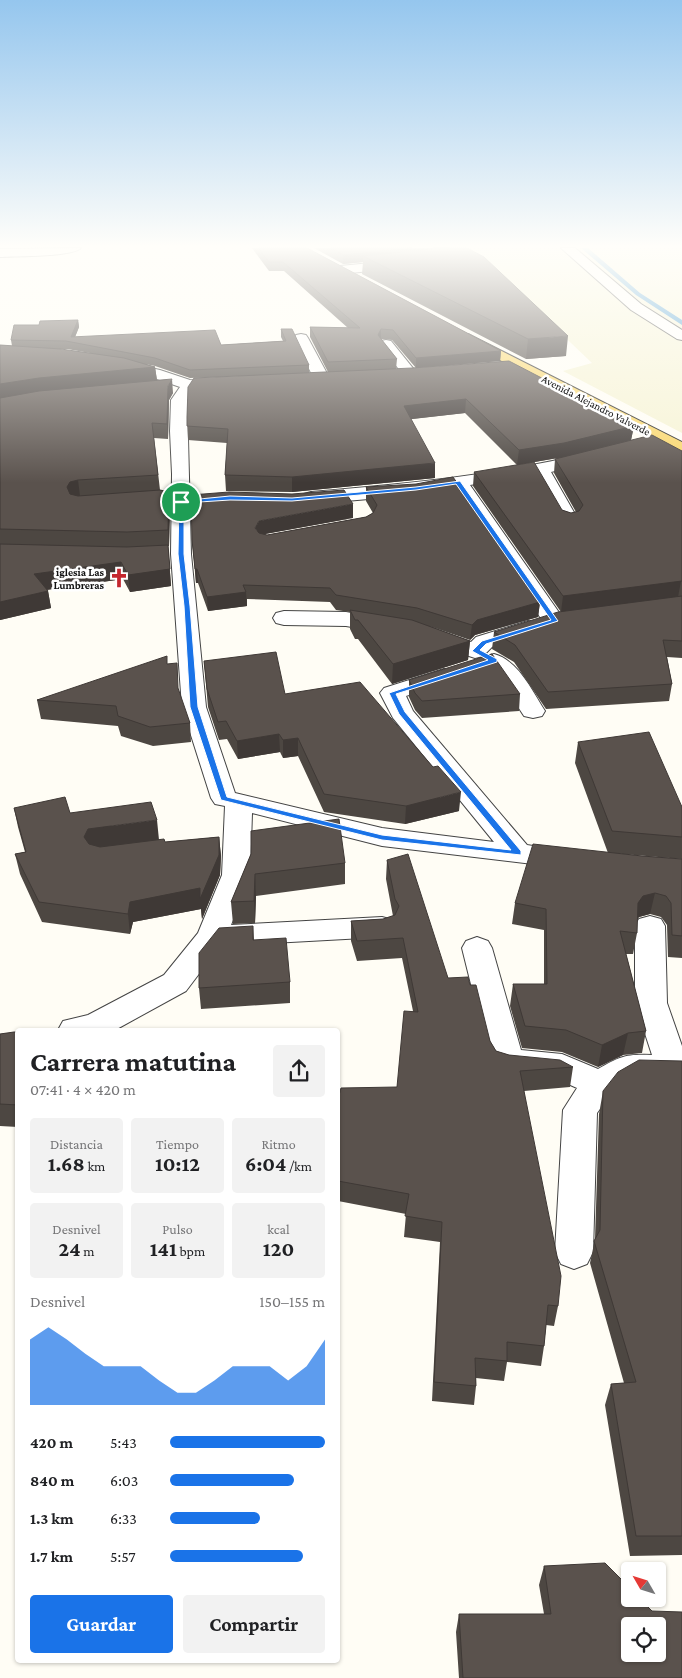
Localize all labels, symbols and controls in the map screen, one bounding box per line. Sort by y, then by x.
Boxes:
street label: Avenida Alejandro Valverde [539,372,652,439]
pin [160,481,202,523]
icon: arrive [167,488,195,516]
place label: iglesia Las Lumbreras [53,566,105,591]
church icon: iglesia Las Lumbreras [108,567,130,589]
button: share [273,1045,325,1097]
text: Carrera matutina [30,1046,236,1077]
text: 07:41 · 4 × 420 m [30,1081,136,1098]
text: Distancia [50,1136,103,1152]
text: Tiempo [156,1136,199,1152]
text: Ritmo [261,1136,296,1152]
text: 1.68 [48,1152,85,1176]
text: 10:12 [155,1152,200,1176]
text: 6:04 [245,1152,286,1176]
text: km [85,1158,105,1174]
text: /km [286,1158,312,1174]
text: Desnivel [52,1221,101,1237]
text: Pulso [162,1221,193,1237]
text: kcal [267,1221,290,1237]
text: 24 [59,1237,81,1261]
text: 141 [150,1237,177,1261]
text: 120 [263,1237,294,1261]
text: m [81,1243,94,1259]
text: bpm [177,1243,205,1259]
text: Desnivel [30,1293,85,1310]
text: 150–155 m [259,1293,325,1310]
text: 420 m [30,1434,73,1451]
text: 5:43 [110,1434,137,1451]
text: 840 m [30,1472,74,1489]
text: 6:03 [110,1472,138,1489]
text: 1.3 km [30,1510,74,1527]
text: 6:33 [110,1510,137,1527]
text: 1.7 km [30,1548,73,1565]
text: 5:57 [110,1548,136,1565]
north arrow [621,1562,666,1608]
map controls [621,1562,666,1662]
button: Guardar [30,1595,173,1653]
button: Compartir [183,1595,325,1653]
button: locate [621,1617,666,1662]

